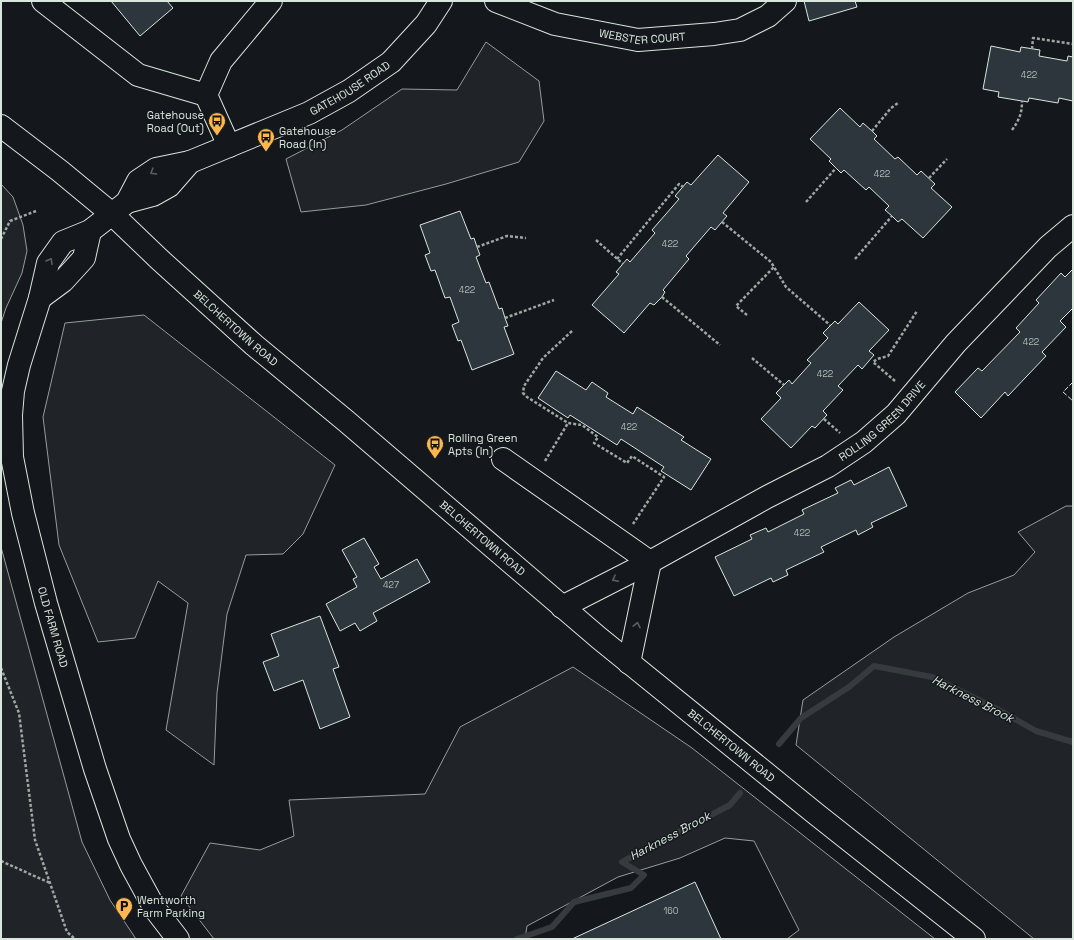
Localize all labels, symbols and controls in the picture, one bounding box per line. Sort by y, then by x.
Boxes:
street label: WEBSTER COURT [598,26,687,47]
street label: GATEHOUSE ROAD [307,58,393,118]
house number: 422 [1021,69,1037,81]
place label: Gatehouse Road (Out) [147,108,204,135]
bus stop icon: Gatehouse Road (Out) [207,111,227,136]
place label: Gatehouse Road (In) [279,124,336,151]
bus stop icon: Gatehouse Road (In) [256,127,276,152]
one-way arrow [150,167,157,174]
house number: 422 [874,168,890,180]
house number: 422 [662,238,678,250]
one-way arrow [46,258,53,265]
house number: 422 [459,284,475,296]
street label: BELCHERTOWN ROAD [191,287,281,369]
house number: 422 [1023,336,1039,348]
house number: 422 [817,368,833,380]
street label: ROLLING GREEN DRIVE [836,378,928,464]
house number: 422 [621,421,637,433]
place label: Rolling Green Apts (In) [448,431,517,458]
bus stop icon: Rolling Green Apts (In) [425,434,445,459]
street label: BELCHERTOWN ROAD [437,497,528,579]
house number: 422 [794,527,810,539]
one-way arrow [612,575,619,582]
house number: 427 [383,579,399,591]
street label: OLD FARM ROAD [35,585,71,669]
one-way arrow [633,621,641,628]
water label: Harkness Brook [930,672,1018,727]
street label: BELCHERTOWN ROAD [685,706,778,785]
water label: Harkness Brook [627,807,715,864]
place label: Wentworth Farm Parking [137,893,205,920]
parking icon: Wentworth Farm Parking [114,896,134,921]
house number: 160 [663,905,679,917]

